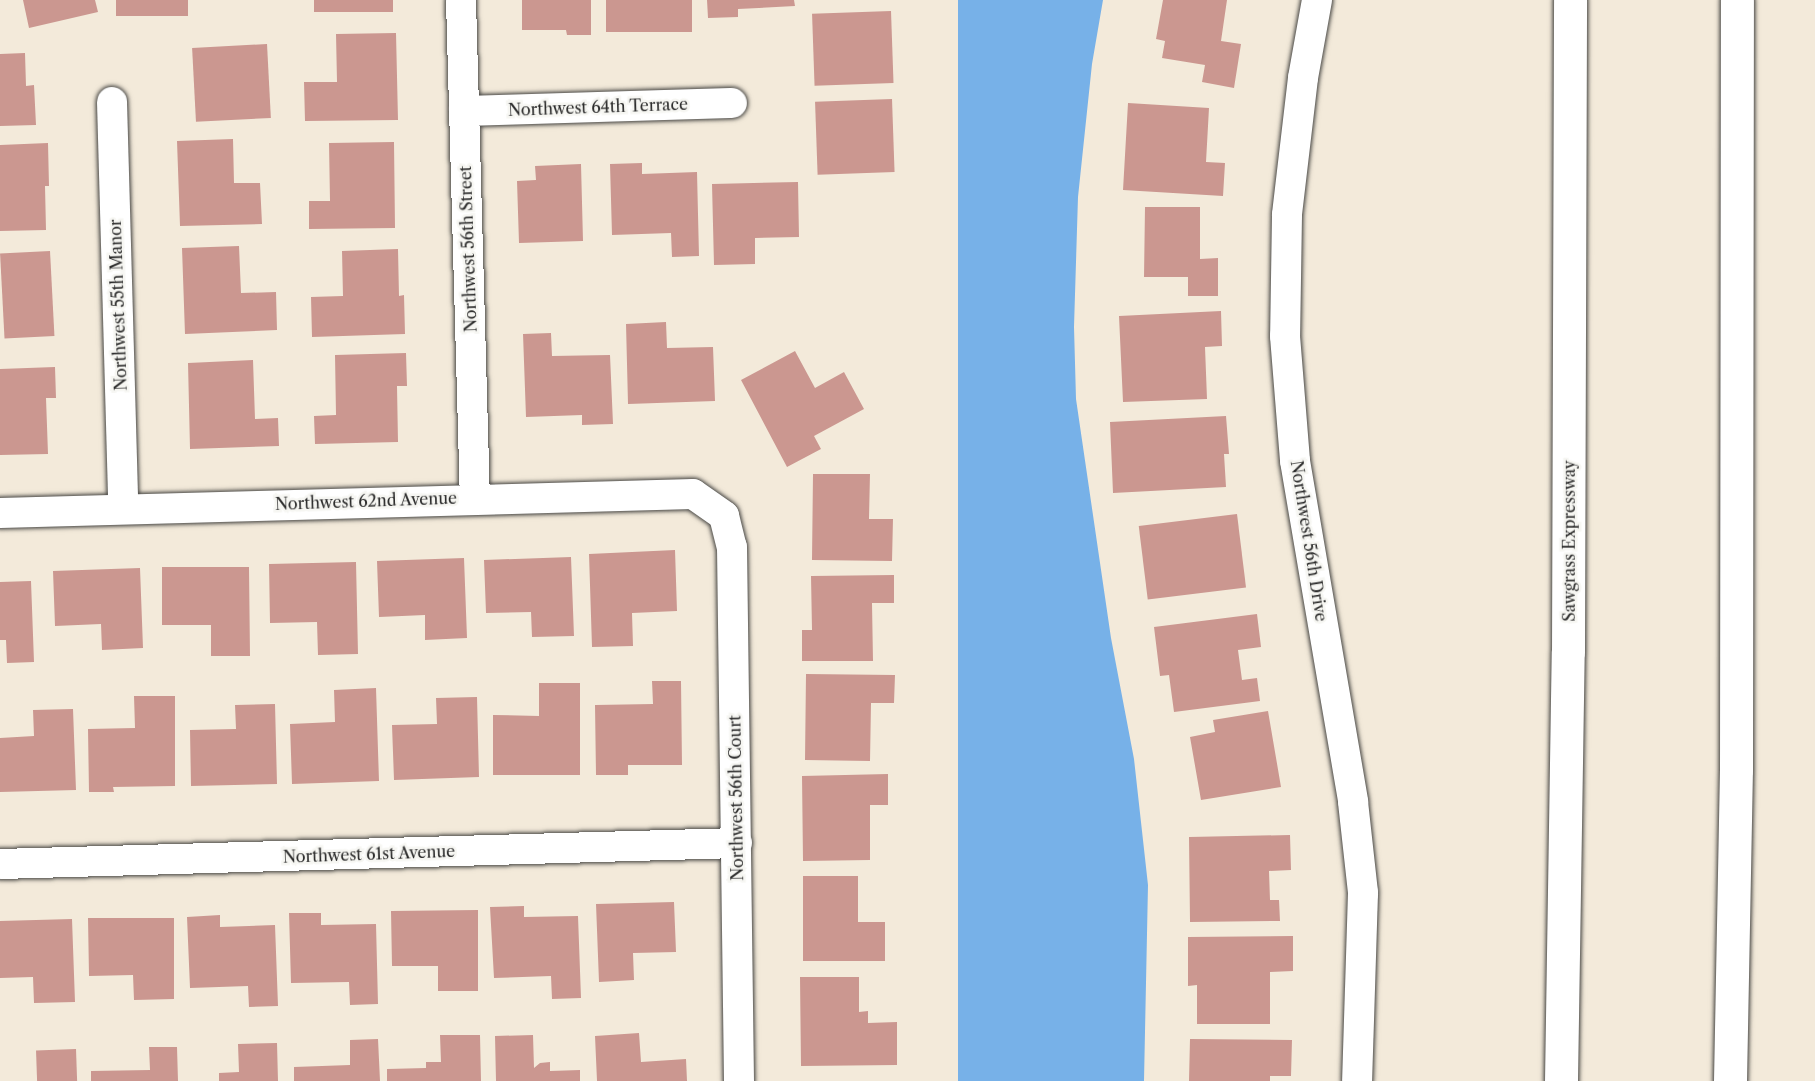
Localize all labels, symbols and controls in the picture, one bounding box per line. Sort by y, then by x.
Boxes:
street label: Northwest 64th Terrace [508,94,688,120]
street label: Northwest 56th Street [456,165,480,333]
street label: Northwest 55th Manor [105,219,131,391]
street label: Northwest 56th Drive [1287,459,1331,623]
street label: Sawgrass Expressway [1559,460,1579,622]
street label: Northwest 62nd Avenue [274,488,458,514]
street label: Northwest 56th Court [725,715,747,881]
street label: Northwest 61st Avenue [282,841,456,867]

